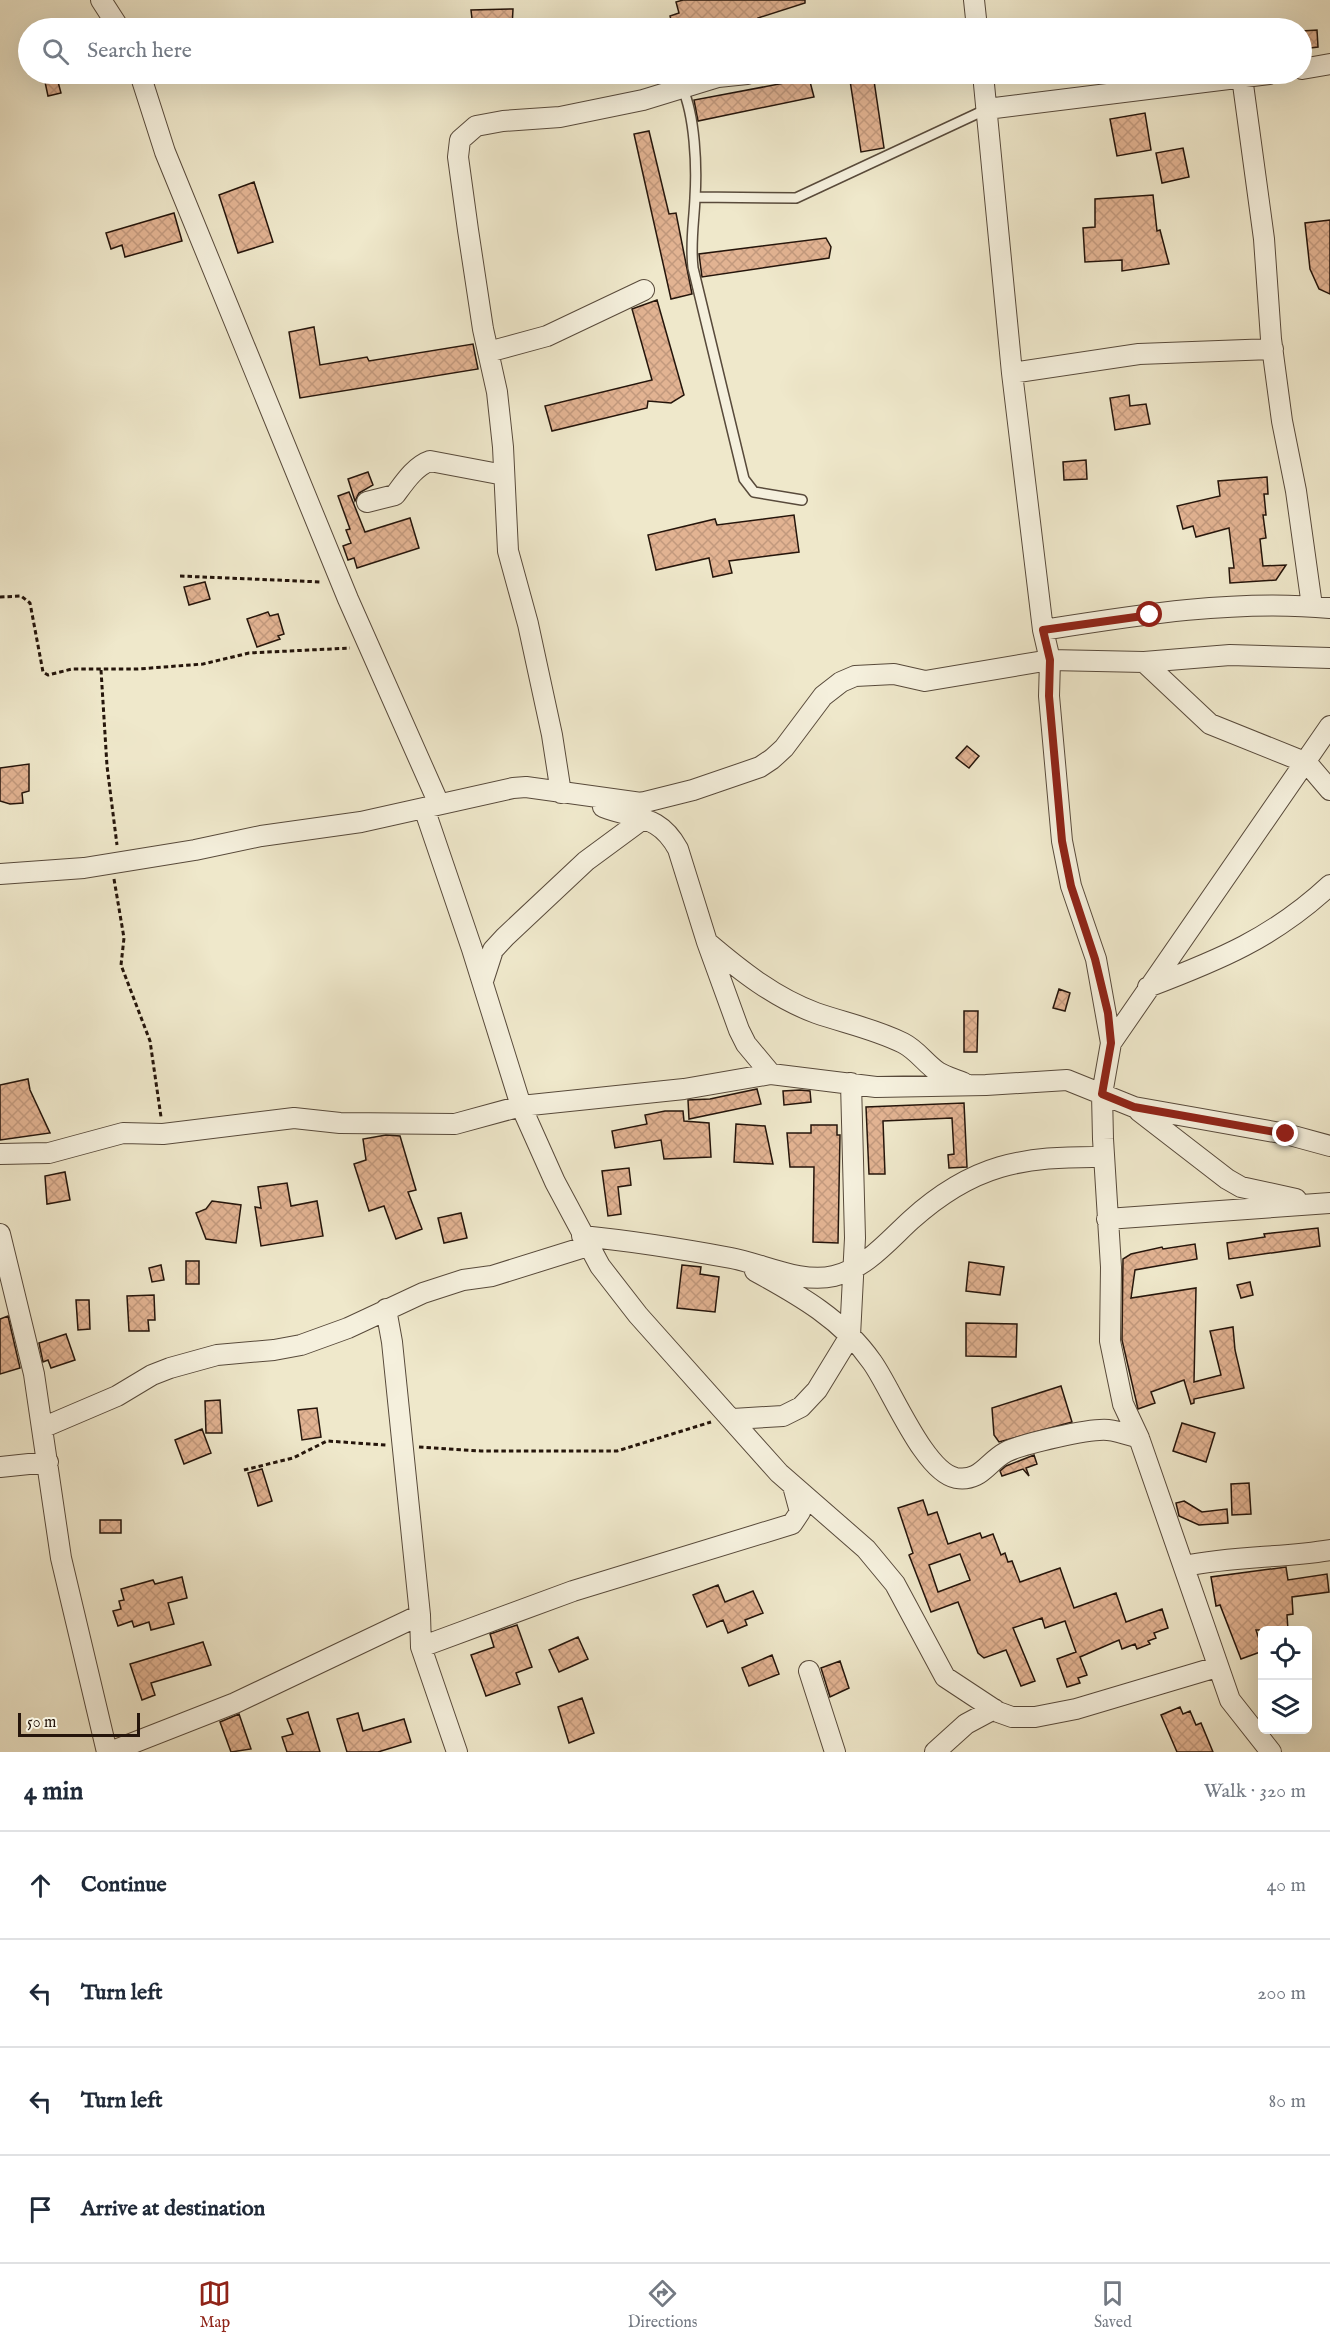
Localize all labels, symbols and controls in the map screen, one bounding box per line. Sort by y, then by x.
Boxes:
search box [18,18,1312,84]
icon: search [39,35,72,68]
text: Search here [87,37,192,65]
route start [1136,601,1162,627]
route end [1272,1120,1298,1146]
map controls [1258,1626,1312,1734]
button: locate [1258,1626,1312,1680]
button: layers [1258,1680,1312,1734]
scale bar [18,1710,140,1738]
text: 50 m [27,1713,56,1733]
text: 4 min [24,1775,83,1808]
text: Walk · 320 m [1204,1779,1306,1804]
icon: ahead [24,1869,57,1902]
text: Continue [81,1871,167,1899]
text: 40 m [1267,1873,1306,1898]
icon: left [24,1977,57,2010]
text: Turn left [81,1979,163,2007]
text: 200 m [1257,1981,1306,2006]
icon: left [24,2085,57,2118]
text: Turn left [81,2087,163,2115]
text: 80 m [1269,2089,1306,2114]
icon: arrive [24,2193,57,2226]
text: Arrive at destination [81,2195,265,2223]
tab: Map [198,2277,231,2333]
tab: Directions [628,2277,697,2333]
tab: Saved [1094,2277,1132,2333]

